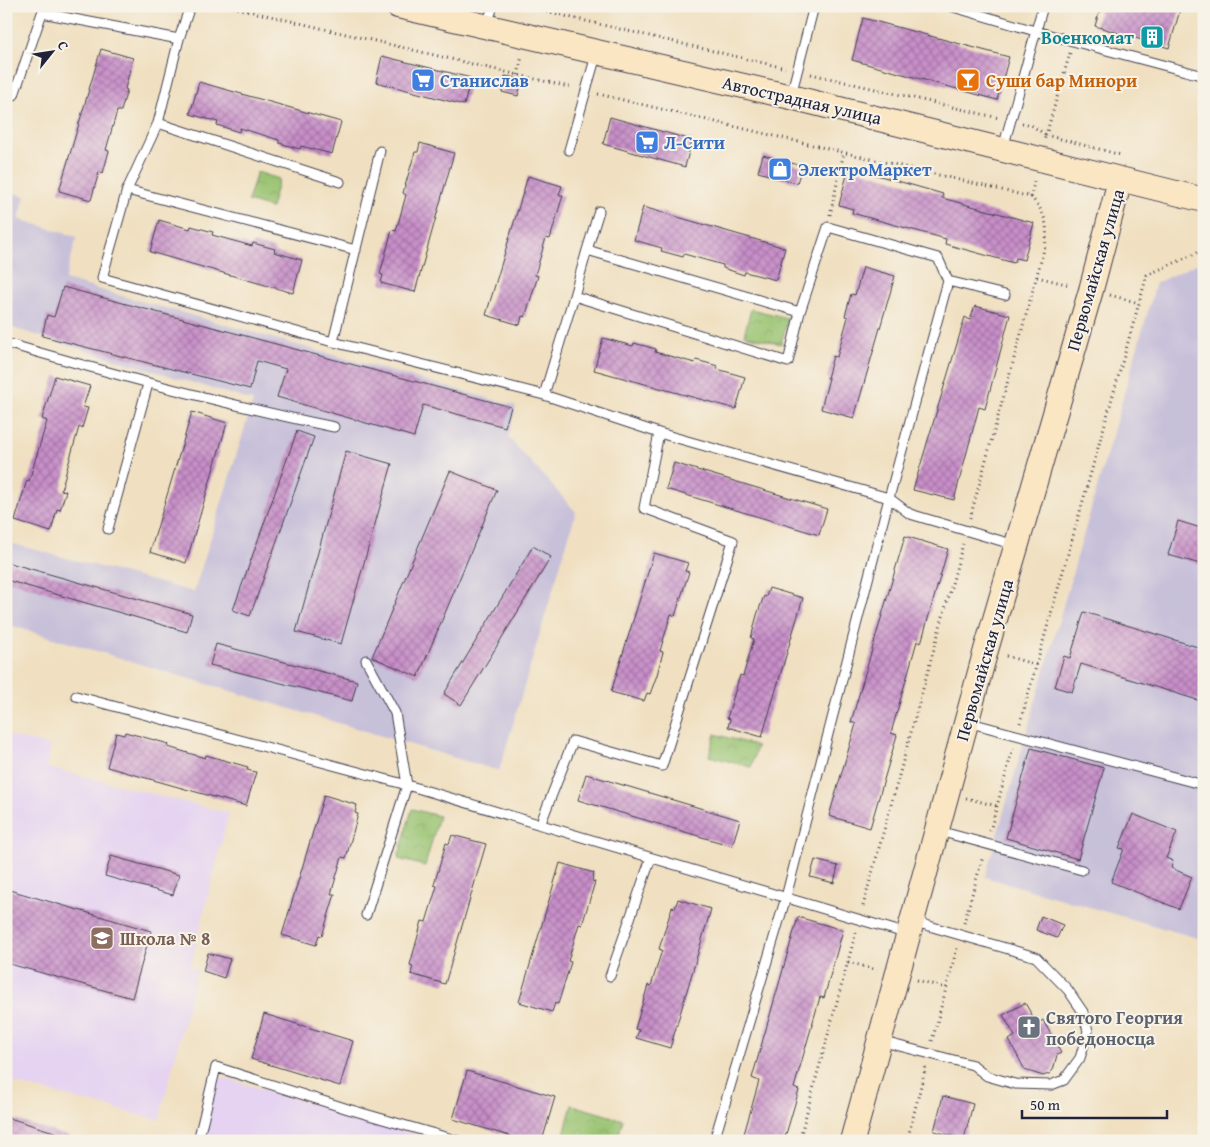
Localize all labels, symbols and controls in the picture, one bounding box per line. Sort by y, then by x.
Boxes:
place label: Военкомат [1041,24,1134,51]
building icon: Военкомат [1139,24,1165,50]
north arrow [28,28,78,78]
text: С [53,37,74,54]
supermarket icon: Станислав [410,67,436,93]
place label: Станислав [440,67,529,94]
bar icon: Суши бар Минори [955,67,981,93]
place label: Суши бар Минори [986,67,1137,94]
street label: Автострадная улица [720,69,885,132]
supermarket icon: Л-Сити [634,129,660,155]
place label: Л-Сити [664,129,725,156]
shop icon: ЭлектроМаркет [767,156,793,182]
place label: ЭлектроМаркет [798,156,932,183]
street label: Первомайская улица [1059,185,1131,354]
street label: Первомайская улица [948,575,1020,744]
school or university icon: Школа № 8 [89,925,115,951]
place label: Школа № 8 [120,925,210,952]
place label: Святого Георгия победоносца [1046,1004,1183,1052]
church icon: Святого Георгия победоносца [1016,1014,1042,1040]
scale bar [1022,1087,1168,1119]
text: 50 m [1030,1094,1061,1115]

